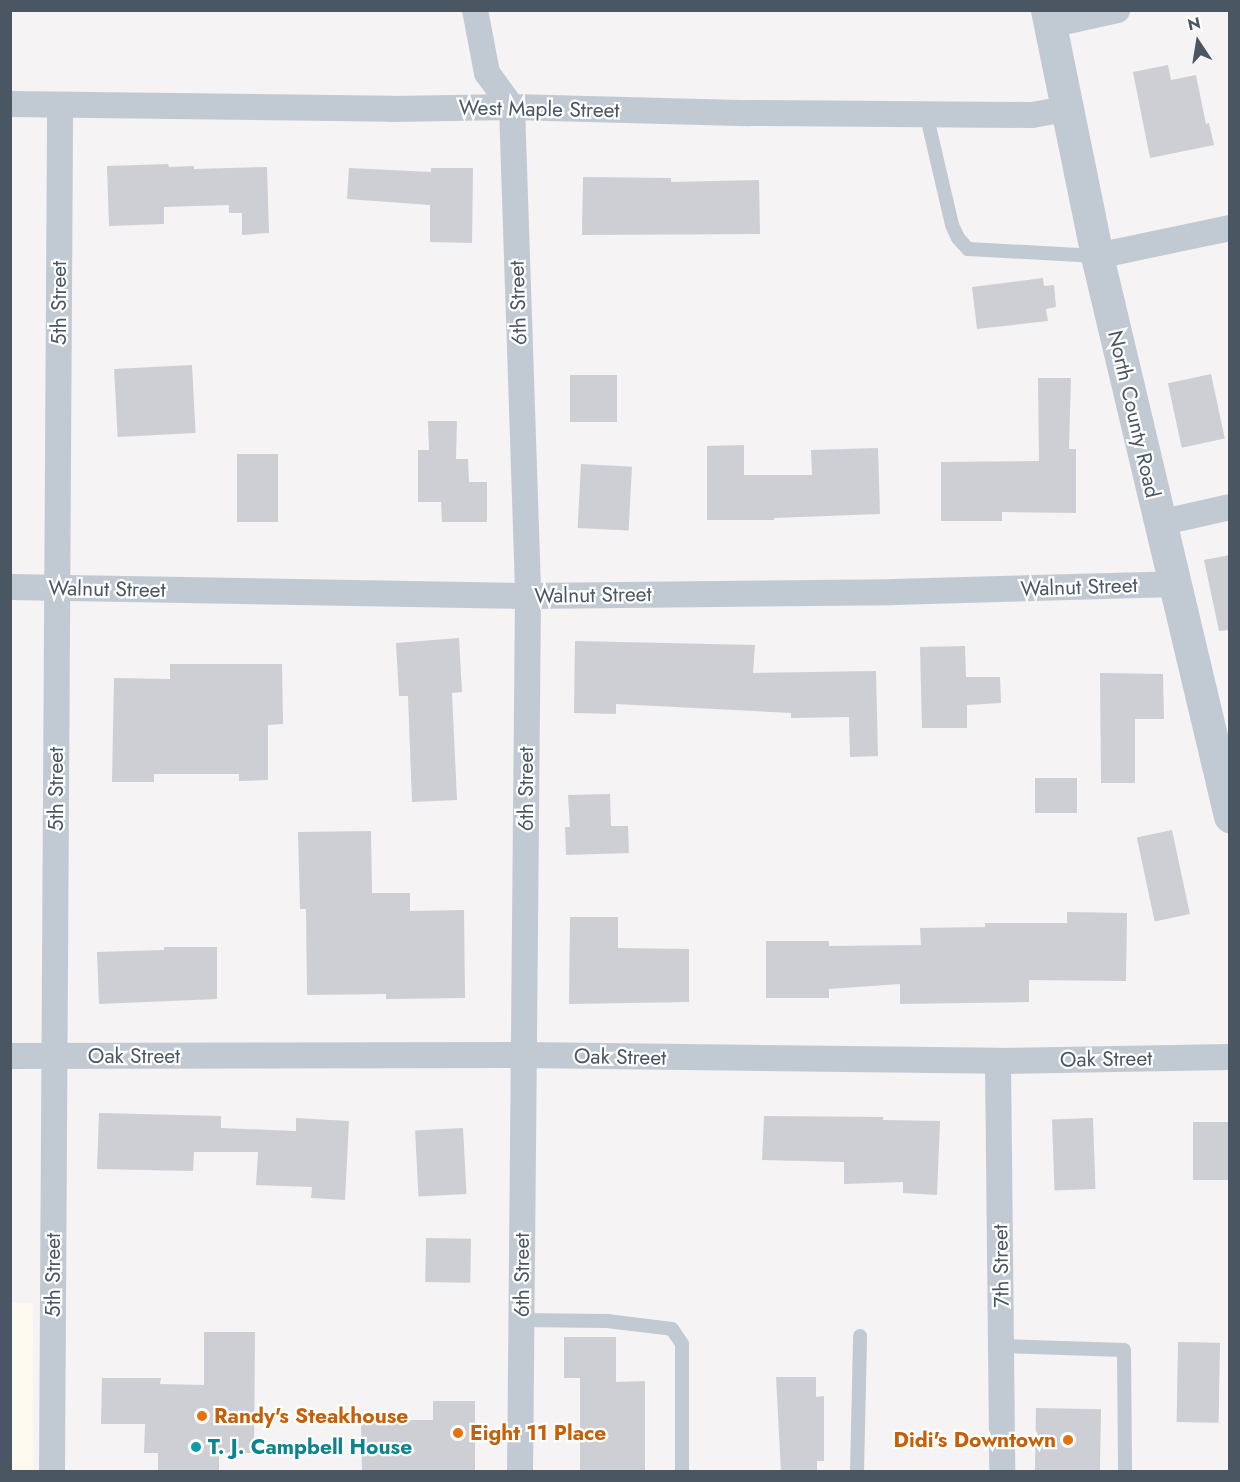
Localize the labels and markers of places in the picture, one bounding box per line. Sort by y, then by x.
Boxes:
place label: Randy's Steakhouse [214,1403,408,1429]
marker: Randy's Steakhouse [195,1409,209,1423]
place label: Eight 11 Place [470,1420,606,1446]
marker: Eight 11 Place [451,1426,465,1440]
place label: Didi's Downtown [894,1427,1056,1453]
marker: Didi's Downtown [1061,1433,1075,1447]
place label: T. J. Campbell House [208,1434,412,1460]
marker: T. J. Campbell House [189,1440,203,1454]

